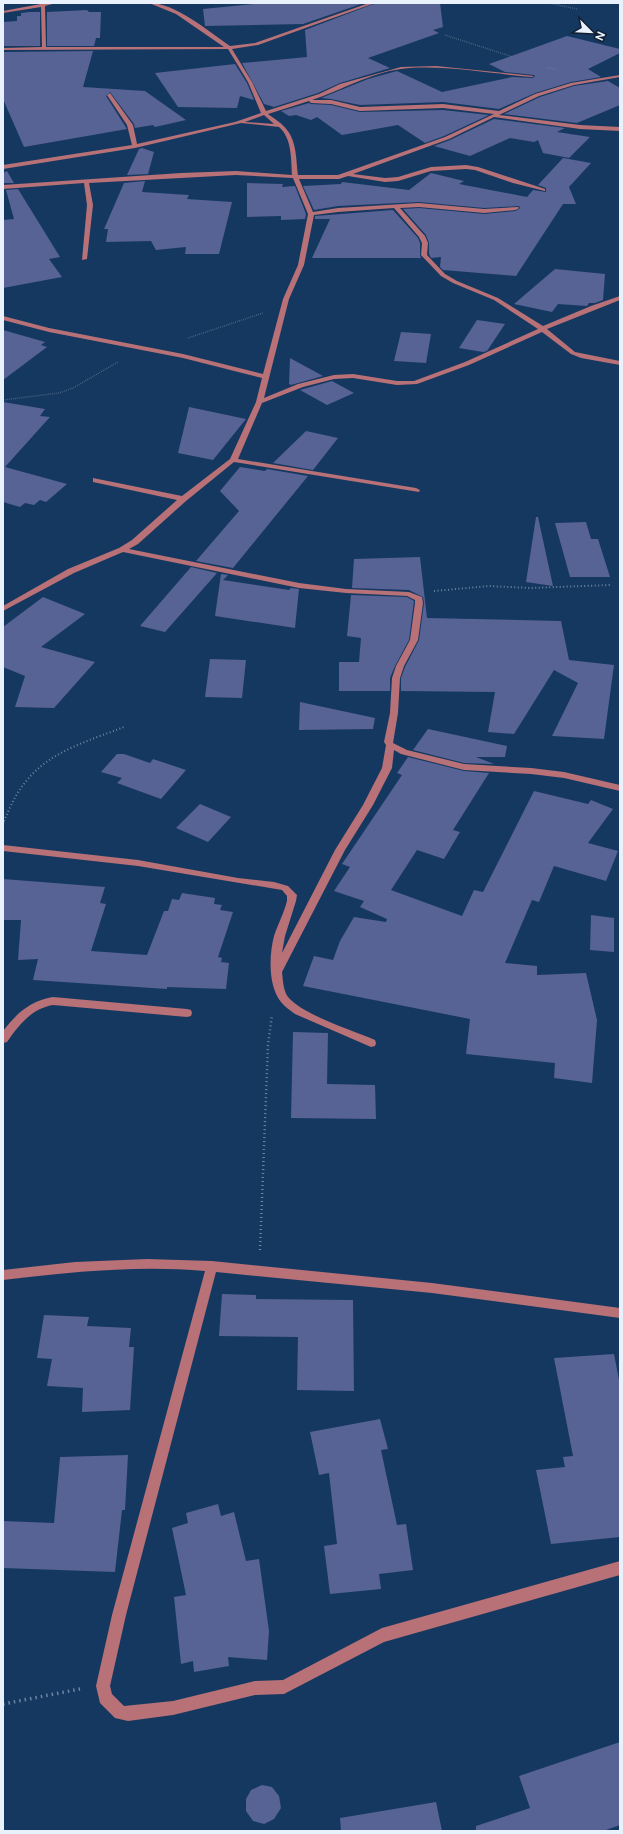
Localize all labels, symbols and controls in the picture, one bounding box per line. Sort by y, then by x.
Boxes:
north arrow [571,12,611,52]
text: N [593,30,607,42]

